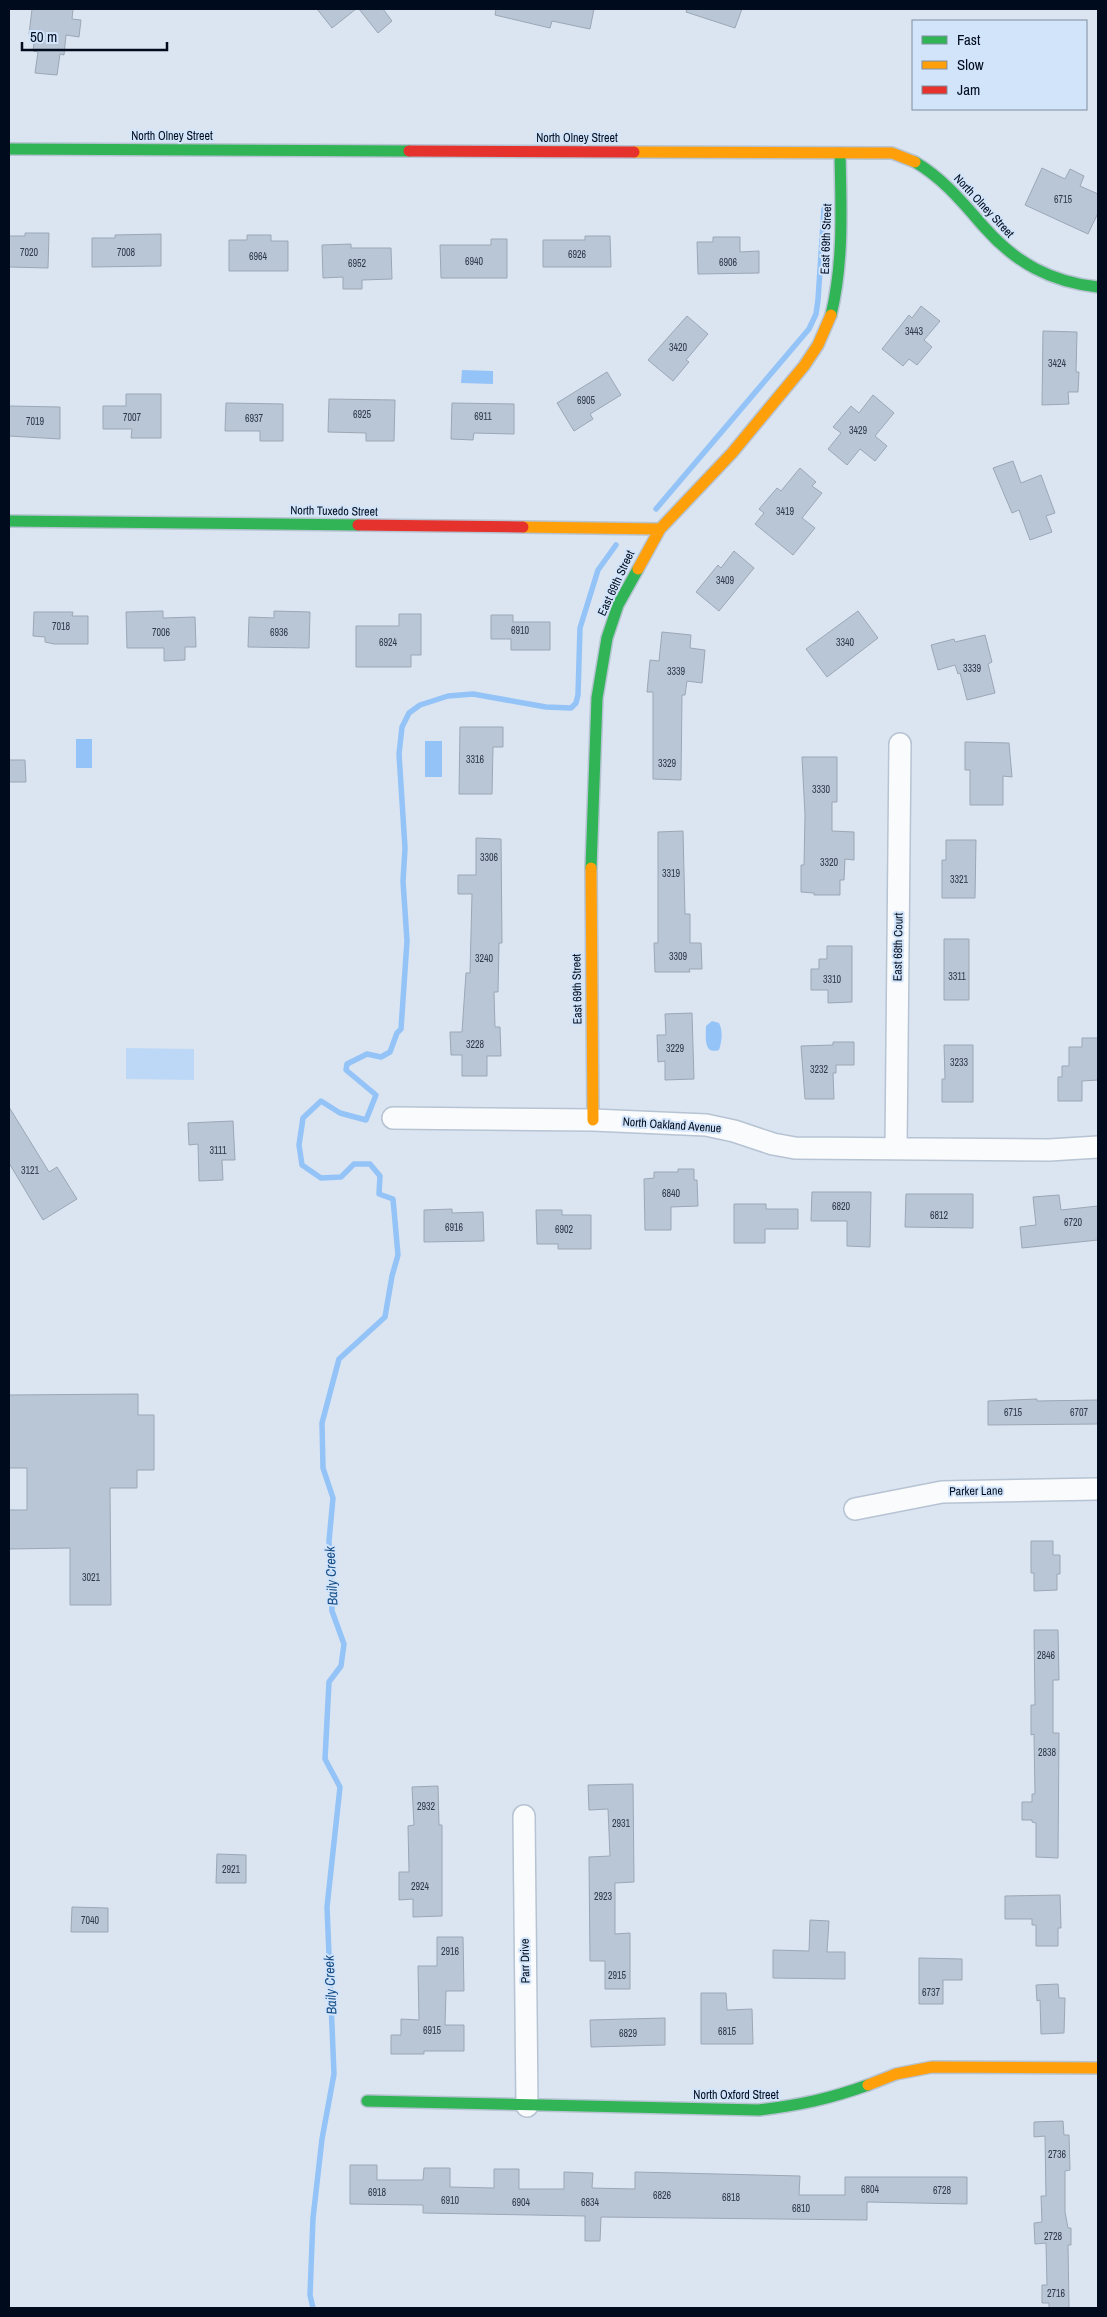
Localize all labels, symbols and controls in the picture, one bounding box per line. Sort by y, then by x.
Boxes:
scale bar [22,20,168,52]
legend [912,20,1087,110]
text: 50 m [30,26,57,47]
text: Fast [957,29,981,50]
text: Slow [957,54,984,75]
text: Jam [957,79,980,100]
street label: North Olney Street [131,128,213,144]
street label: North Olney Street [536,130,618,146]
street label: North Olney Street [950,171,1018,241]
house number: 6715 [1054,193,1073,206]
street label: East 69th Street [817,203,835,275]
house number: 7020 [20,246,39,259]
house number: 7008 [117,246,136,259]
house number: 6926 [568,248,587,261]
house number: 6964 [249,250,268,263]
house number: 6940 [465,255,484,268]
house number: 6906 [719,256,738,269]
house number: 6952 [348,257,367,270]
house number: 3443 [905,325,924,338]
house number: 3420 [669,341,688,354]
house number: 3424 [1048,357,1067,370]
house number: 6905 [577,394,596,407]
house number: 6925 [353,408,372,421]
house number: 6911 [474,410,492,423]
house number: 7007 [123,411,142,424]
house number: 6937 [245,412,264,425]
house number: 7019 [26,415,45,428]
house number: 3429 [849,424,868,437]
street label: North Tuxedo Street [290,502,378,520]
house number: 3419 [776,505,795,518]
street label: East 69th Street [594,547,638,618]
house number: 3409 [716,574,735,587]
house number: 7018 [52,620,71,633]
house number: 6910 [511,624,530,637]
house number: 7006 [152,626,171,639]
house number: 6936 [270,626,289,639]
house number: 6924 [379,636,398,649]
house number: 3340 [836,636,855,649]
house number: 3339 [963,662,982,675]
house number: 3339 [667,665,686,678]
house number: 3316 [466,753,485,766]
house number: 3329 [658,757,677,770]
house number: 3330 [812,783,831,796]
house number: 3306 [480,851,499,864]
house number: 3320 [820,856,839,869]
house number: 3319 [662,867,681,880]
house number: 3321 [950,873,969,886]
street label: East 68th Court [889,912,907,981]
house number: 3309 [669,950,688,963]
house number: 3240 [475,952,494,965]
street label: East 69th Street [568,953,586,1024]
house number: 3311 [948,970,966,983]
house number: 3310 [823,973,842,986]
house number: 3228 [466,1038,485,1051]
house number: 3229 [666,1042,685,1055]
house number: 3233 [950,1056,969,1069]
house number: 3232 [810,1063,829,1076]
street label: North Oakland Avenue [622,1114,722,1136]
house number: 3111 [209,1144,227,1157]
house number: 3121 [21,1164,40,1177]
house number: 6840 [662,1187,681,1200]
house number: 6820 [832,1200,851,1213]
house number: 6812 [930,1209,949,1222]
house number: 6720 [1064,1216,1083,1229]
house number: 6916 [445,1221,464,1234]
house number: 6902 [555,1223,574,1236]
house number: 6715 [1004,1406,1023,1419]
house number: 6707 [1070,1406,1089,1419]
street label: Parker Lane [949,1483,1003,1499]
water label: Baily Creek [320,1545,342,1606]
house number: 3021 [82,1571,101,1584]
house number: 2846 [1037,1649,1056,1662]
house number: 2838 [1038,1746,1057,1759]
house number: 2932 [417,1800,436,1813]
house number: 2931 [612,1817,631,1830]
house number: 2921 [222,1863,241,1876]
house number: 2924 [411,1880,430,1893]
house number: 2923 [594,1890,613,1903]
house number: 7040 [81,1914,100,1927]
street label: Parr Drive [517,1938,533,1984]
house number: 2916 [441,1945,460,1958]
water label: Baily Creek [319,1954,341,2015]
house number: 2915 [608,1969,627,1982]
house number: 6737 [922,1986,941,1999]
house number: 6915 [423,2024,442,2037]
house number: 6815 [718,2025,737,2038]
house number: 6829 [619,2027,638,2040]
street label: North Oxford Street [693,2087,779,2103]
house number: 2736 [1048,2148,1067,2161]
house number: 6804 [861,2183,880,2196]
house number: 6728 [933,2184,952,2197]
house number: 6918 [368,2186,387,2199]
house number: 6826 [653,2189,672,2202]
house number: 6818 [722,2191,741,2204]
house number: 6910 [441,2194,460,2207]
house number: 6904 [512,2196,531,2209]
house number: 6834 [581,2196,600,2209]
house number: 6810 [792,2202,811,2215]
house number: 2728 [1044,2230,1063,2243]
house number: 2716 [1047,2287,1066,2300]

